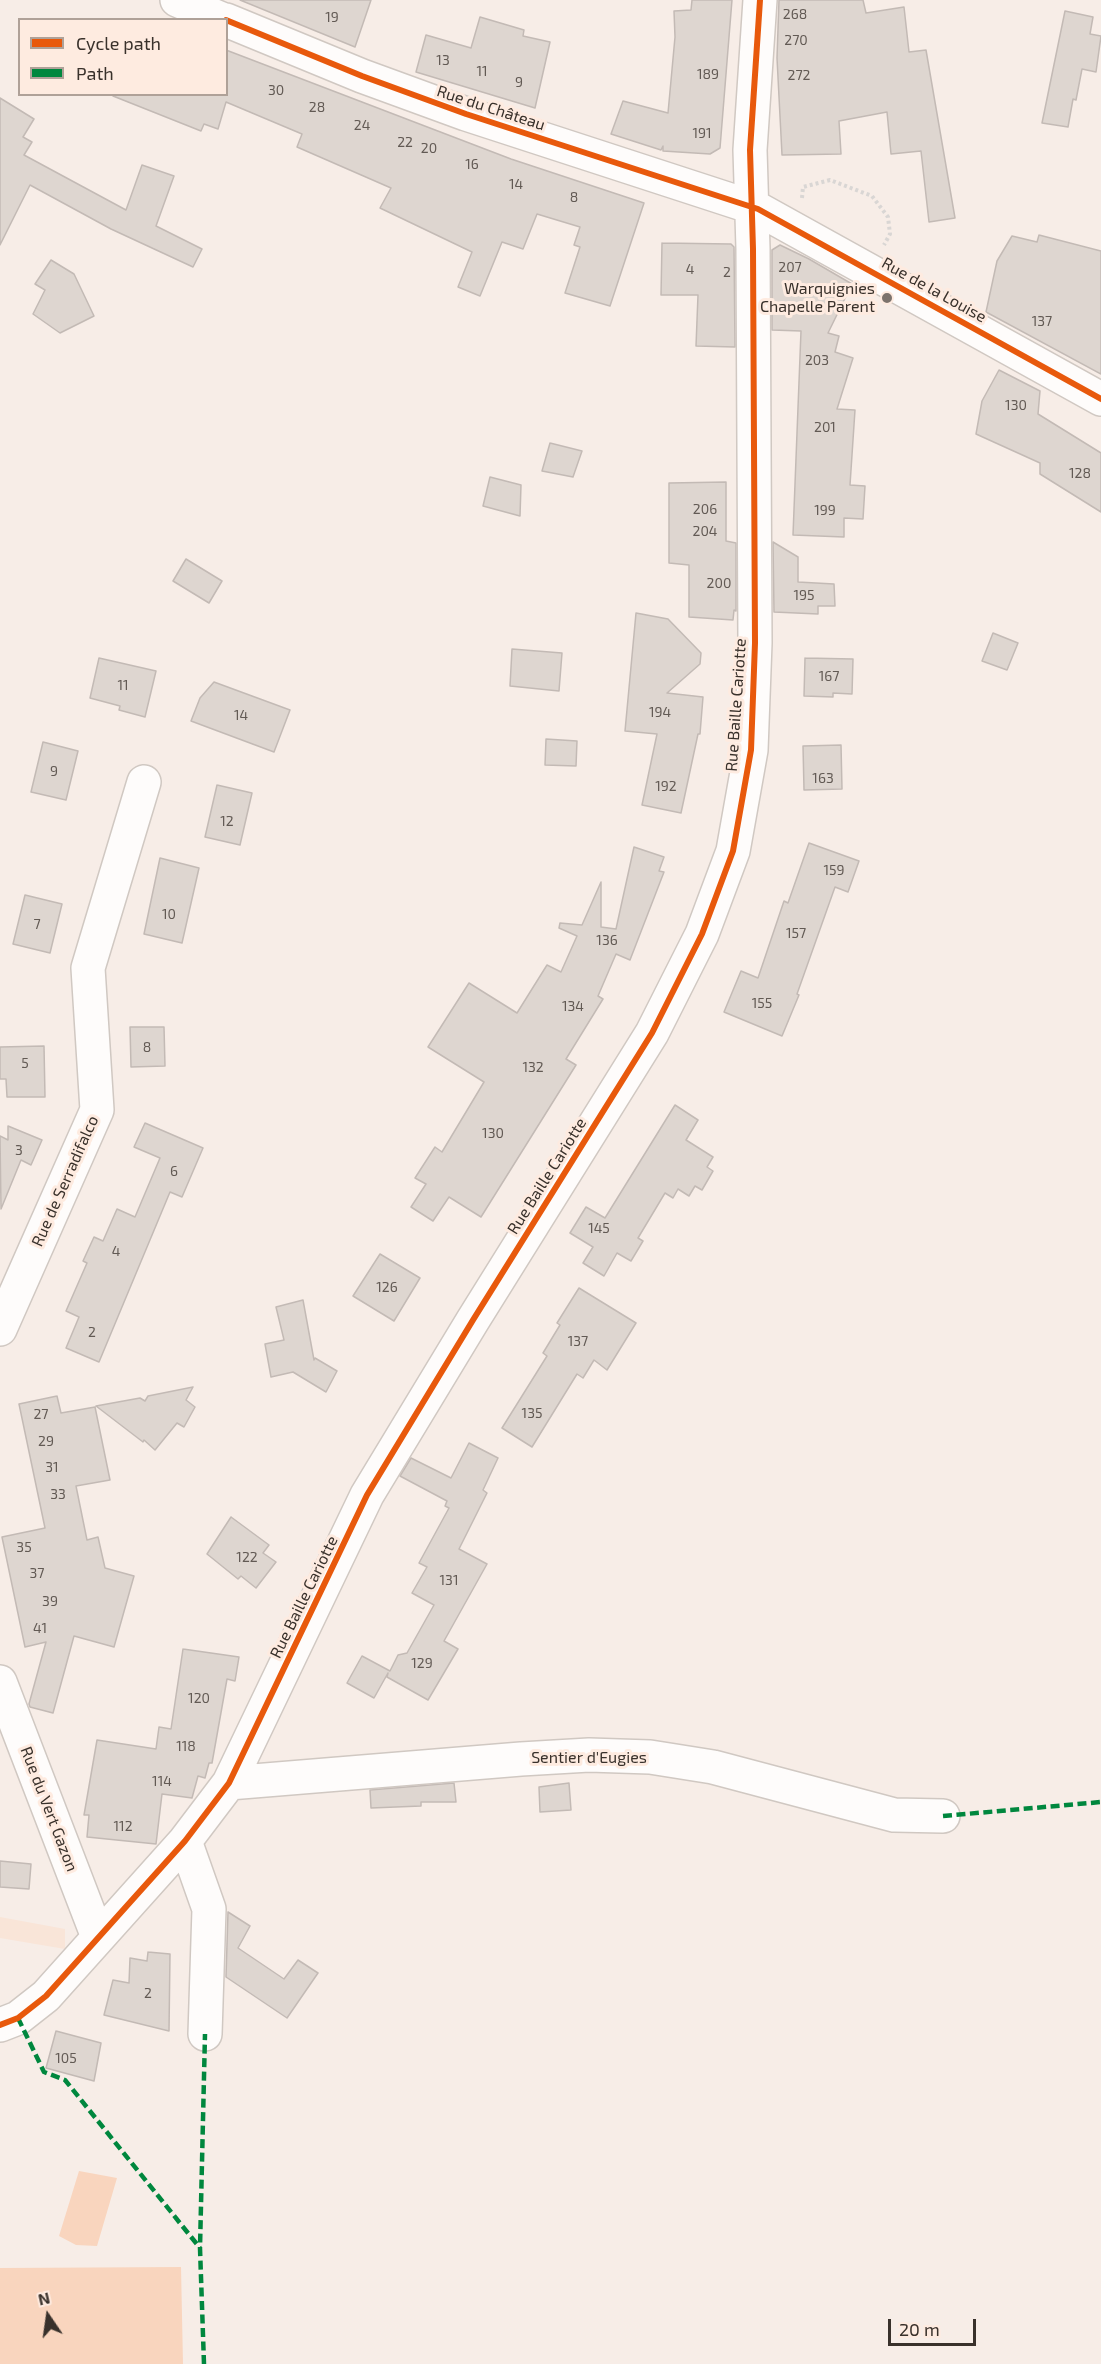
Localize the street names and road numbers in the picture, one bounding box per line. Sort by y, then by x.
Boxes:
street label: Rue du Château [434,81,548,135]
street label: Rue de la Louise [878,253,990,327]
street label: Rue Baille Cariotte [722,638,750,772]
street label: Rue de Serradifalco [28,1113,102,1249]
street label: Rue Baille Cariotte [503,1114,591,1238]
street label: Rue Baille Cariotte [266,1533,342,1661]
street label: Rue du Vert Gazon [16,1744,82,1874]
street label: Sentier d'Eugies [531,1748,647,1768]

